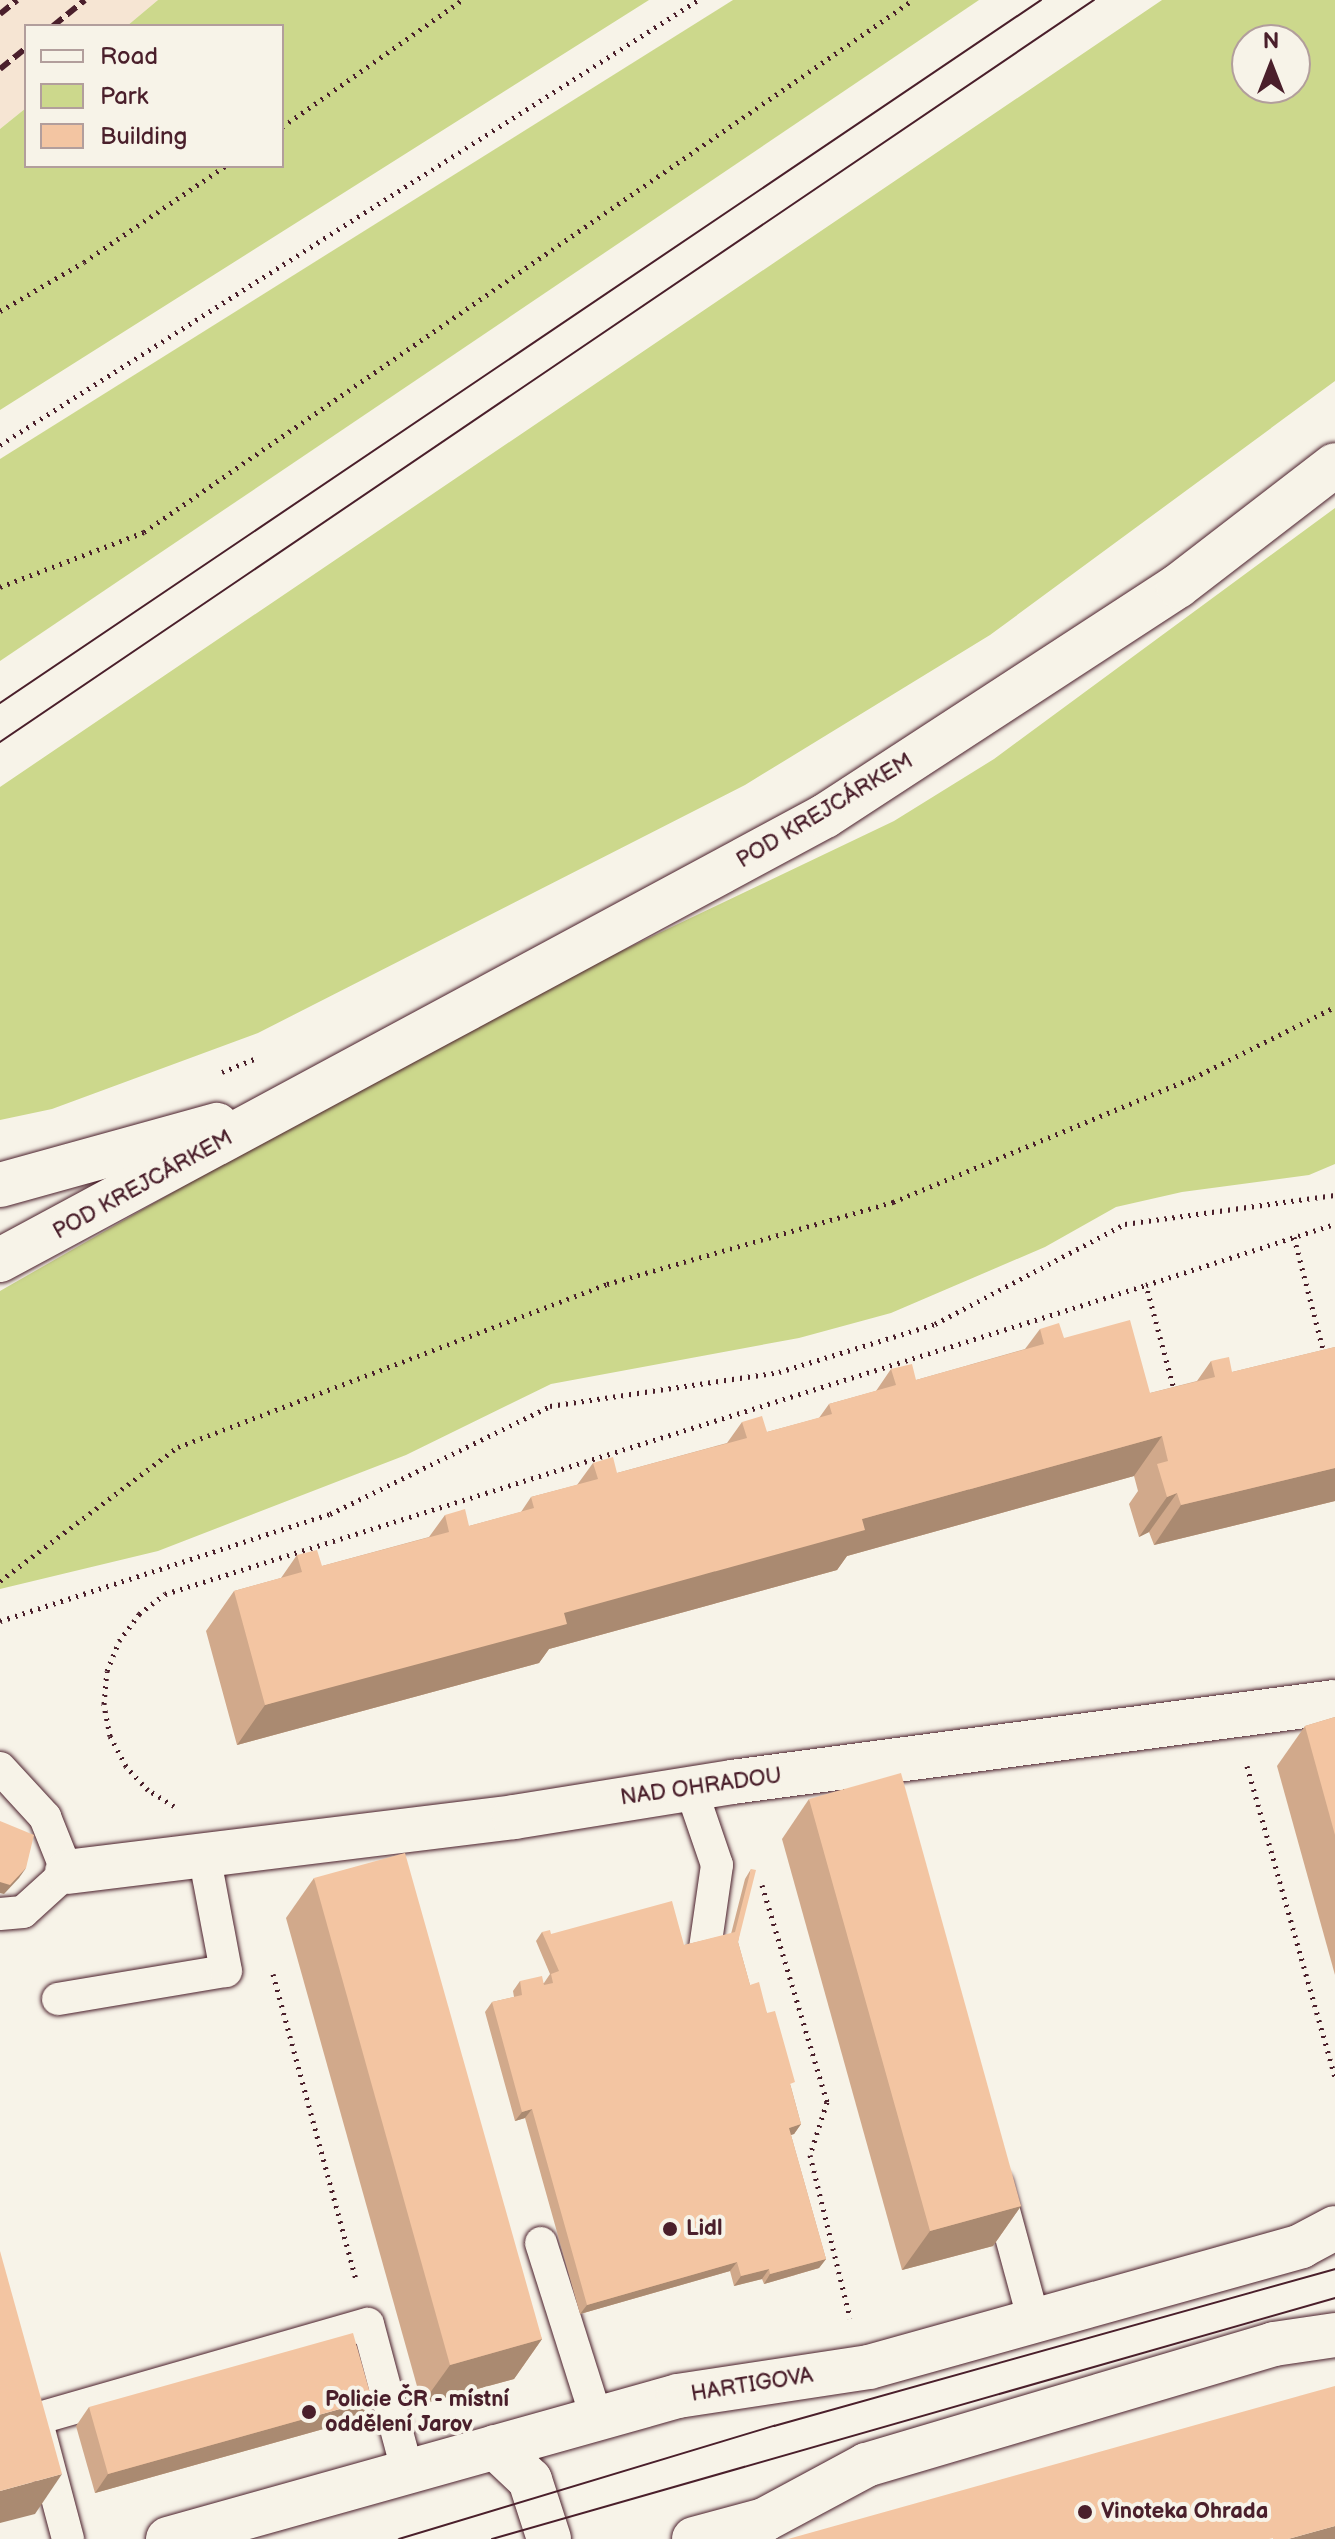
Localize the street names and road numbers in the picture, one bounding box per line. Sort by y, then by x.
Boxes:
street label: POD KREJCÁRKEM [732,748,918,874]
street label: POD KREJCÁRKEM [49,1125,237,1245]
street label: NAD OHRADOU [619,1763,783,1811]
street label: HARTIGOVA [689,2362,815,2408]

